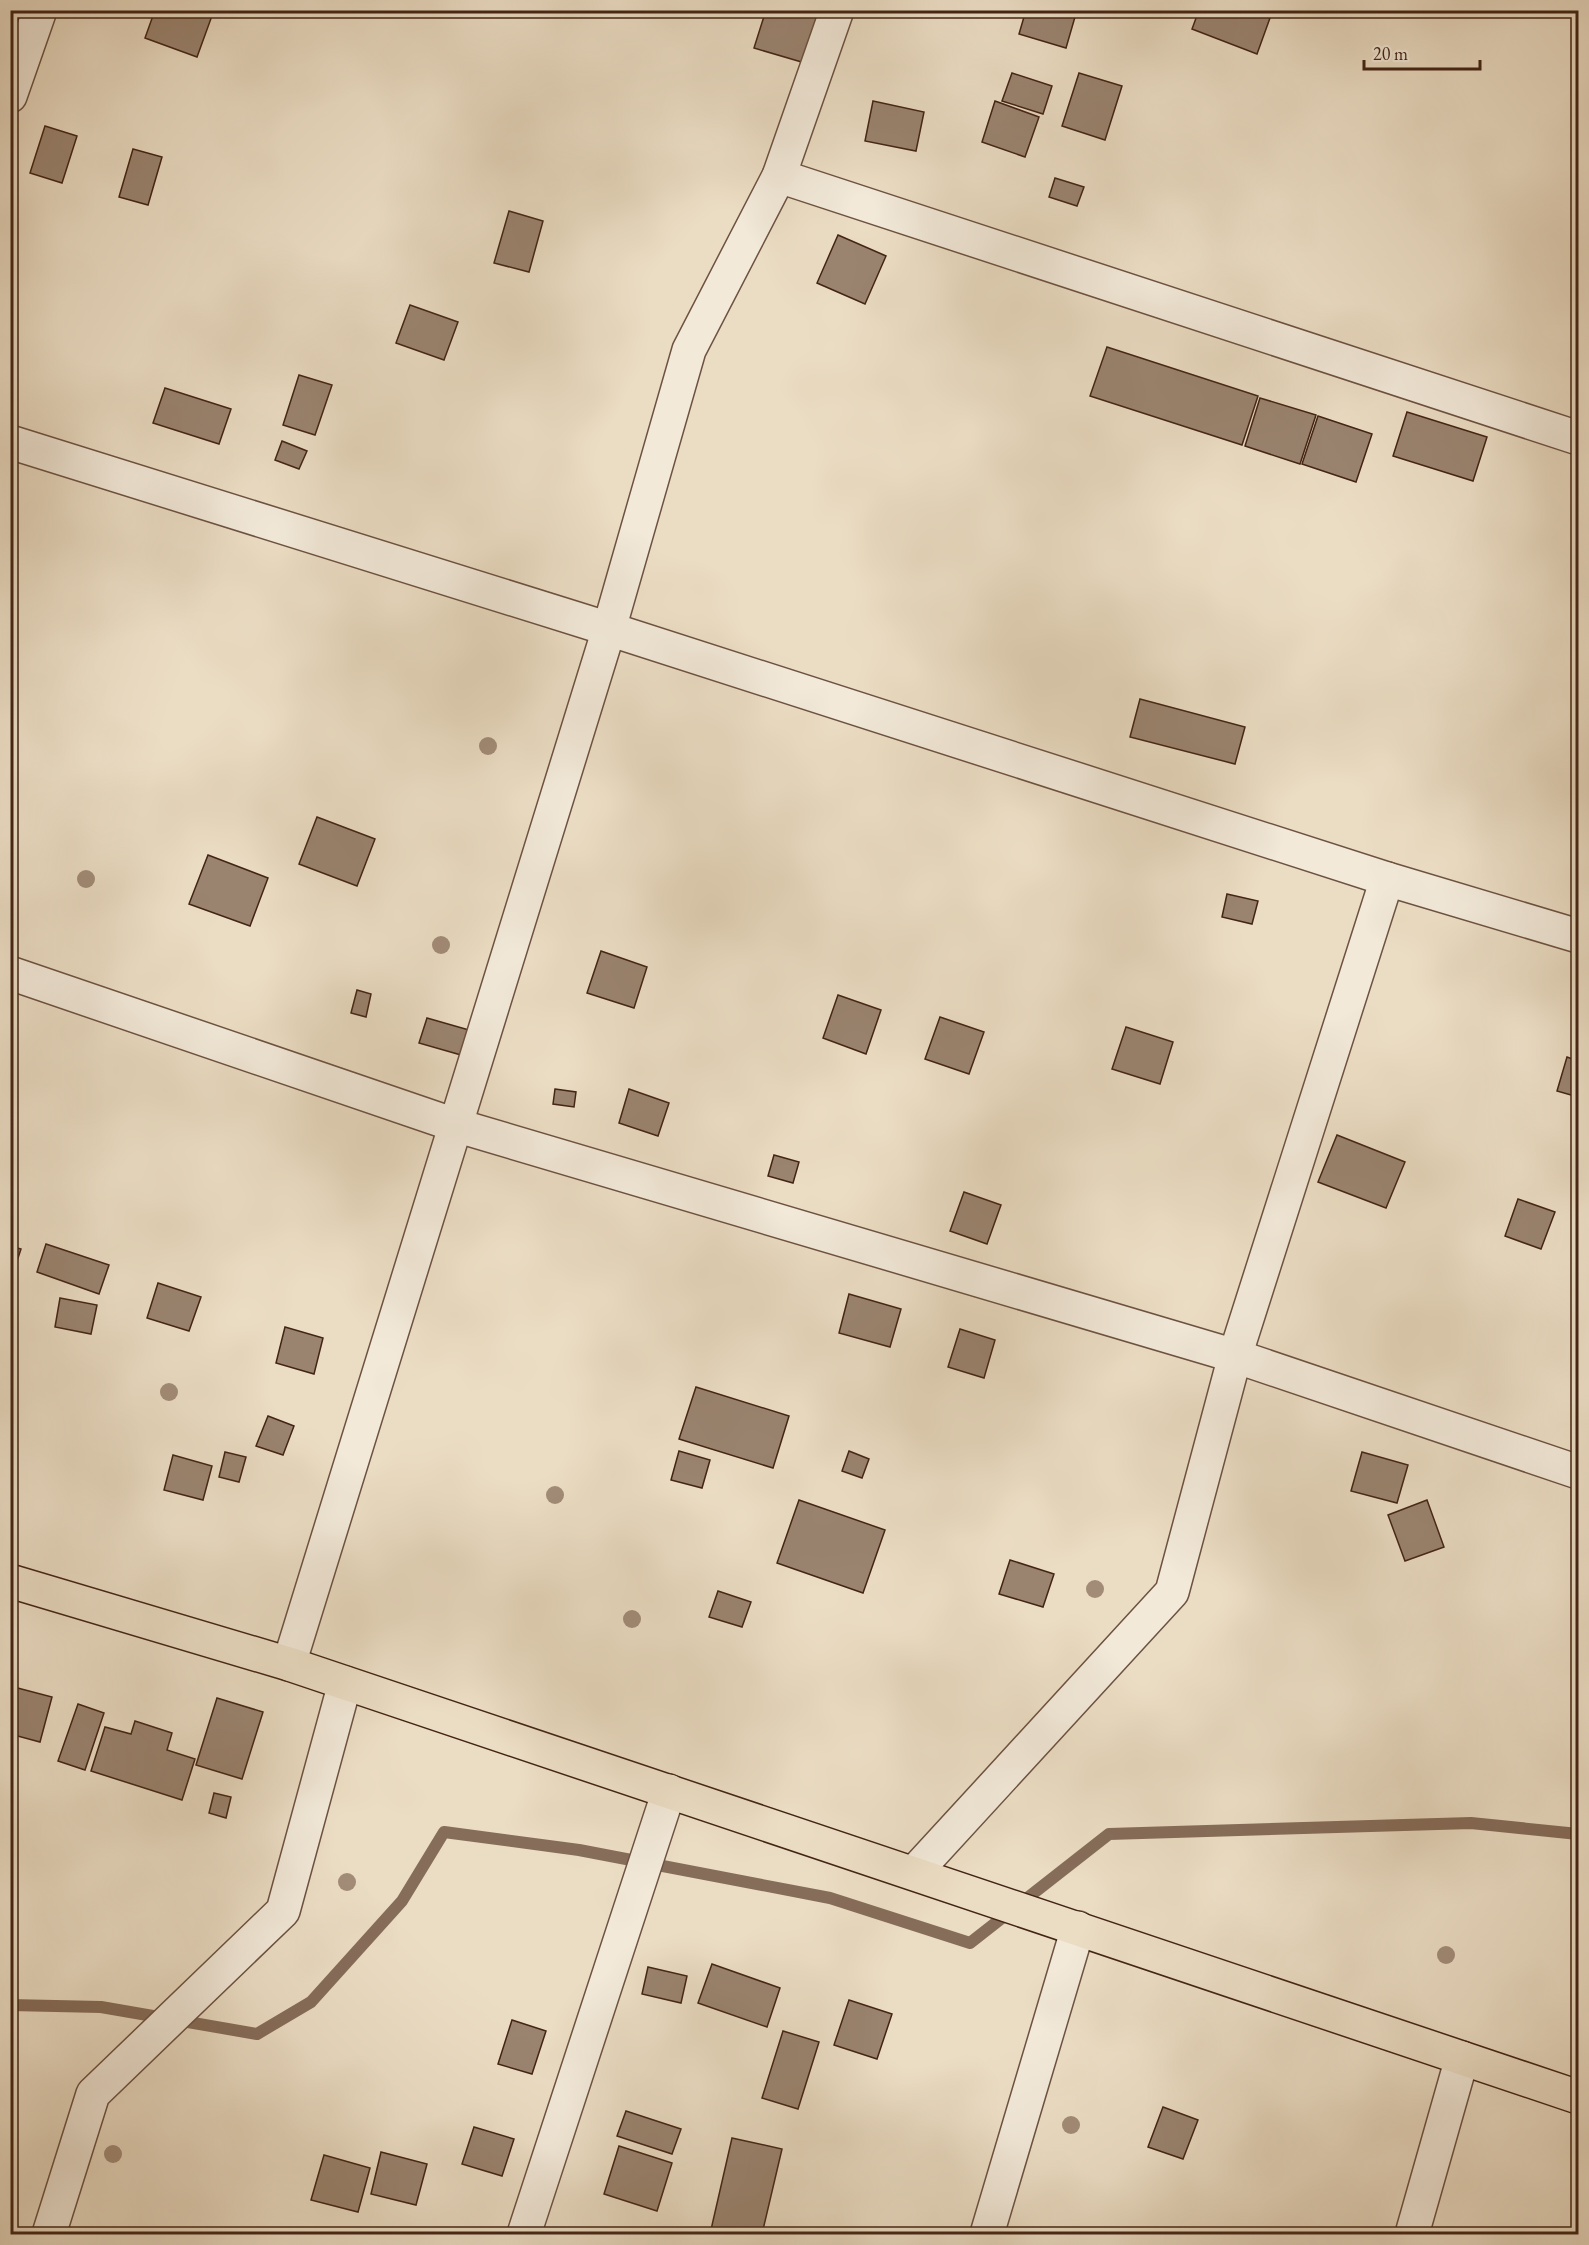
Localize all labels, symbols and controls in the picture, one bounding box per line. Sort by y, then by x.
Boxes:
scale bar [1364,33,1480,71]
text: 20 m [1373,42,1408,65]

